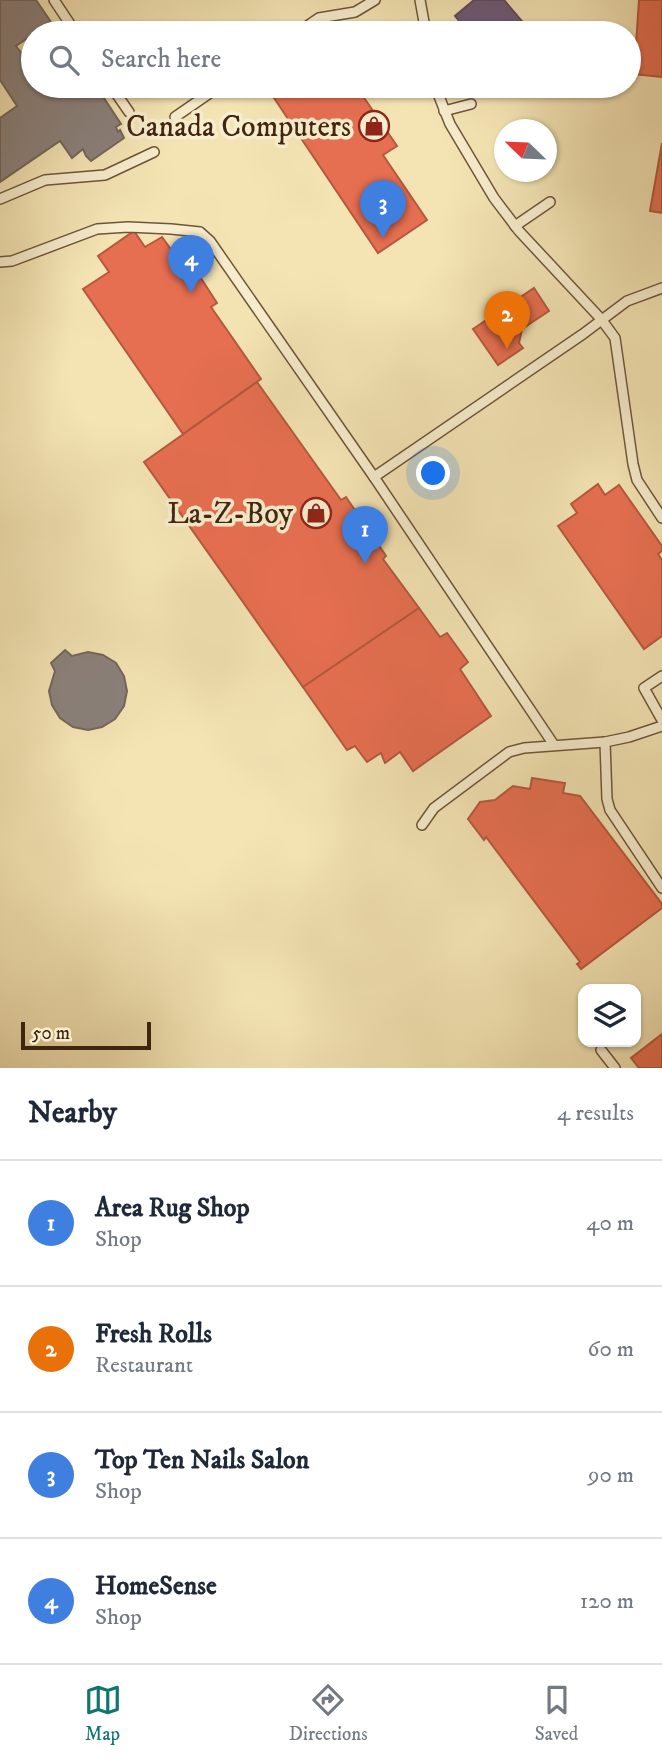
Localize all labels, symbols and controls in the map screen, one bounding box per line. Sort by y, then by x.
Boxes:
search box [21,21,641,98]
icon: search [45,41,83,79]
text: Search here [101,43,221,76]
place label: Canada Computers [126,109,351,146]
shop icon: Canada Computers [357,109,391,143]
north arrow [494,119,557,182]
pin: 3 [360,180,406,238]
pin: 4 [168,235,214,293]
pin: 2 [484,291,530,349]
your location [416,456,450,490]
place label: La-Z-Boy [167,496,294,533]
shop icon: La-Z-Boy [299,496,333,530]
pin: 1 [342,506,388,564]
map controls [578,984,641,1047]
button: layers [578,984,641,1047]
scale bar [21,1019,150,1051]
text: 50 m [32,1022,70,1045]
text: Nearby [28,1095,117,1132]
text: 4 results [557,1099,634,1128]
text: Area Rug Shop [95,1192,250,1225]
text: 1 [47,1209,55,1238]
text: 40 m [586,1209,634,1238]
text: Shop [95,1225,142,1254]
text: Fresh Rolls [95,1318,212,1351]
text: 2 [45,1335,57,1364]
text: 60 m [587,1335,634,1364]
text: Restaurant [95,1351,193,1380]
text: Top Ten Nails Salon [95,1444,309,1477]
text: 3 [47,1461,55,1490]
text: 90 m [588,1461,634,1490]
text: Shop [95,1477,142,1506]
text: HomeSense [95,1570,217,1603]
text: 4 [44,1587,58,1616]
text: 120 m [580,1587,634,1616]
text: Shop [95,1603,142,1632]
tab: Map [84,1681,122,1746]
tab: Directions [289,1681,368,1746]
tab: Saved [535,1681,578,1746]

